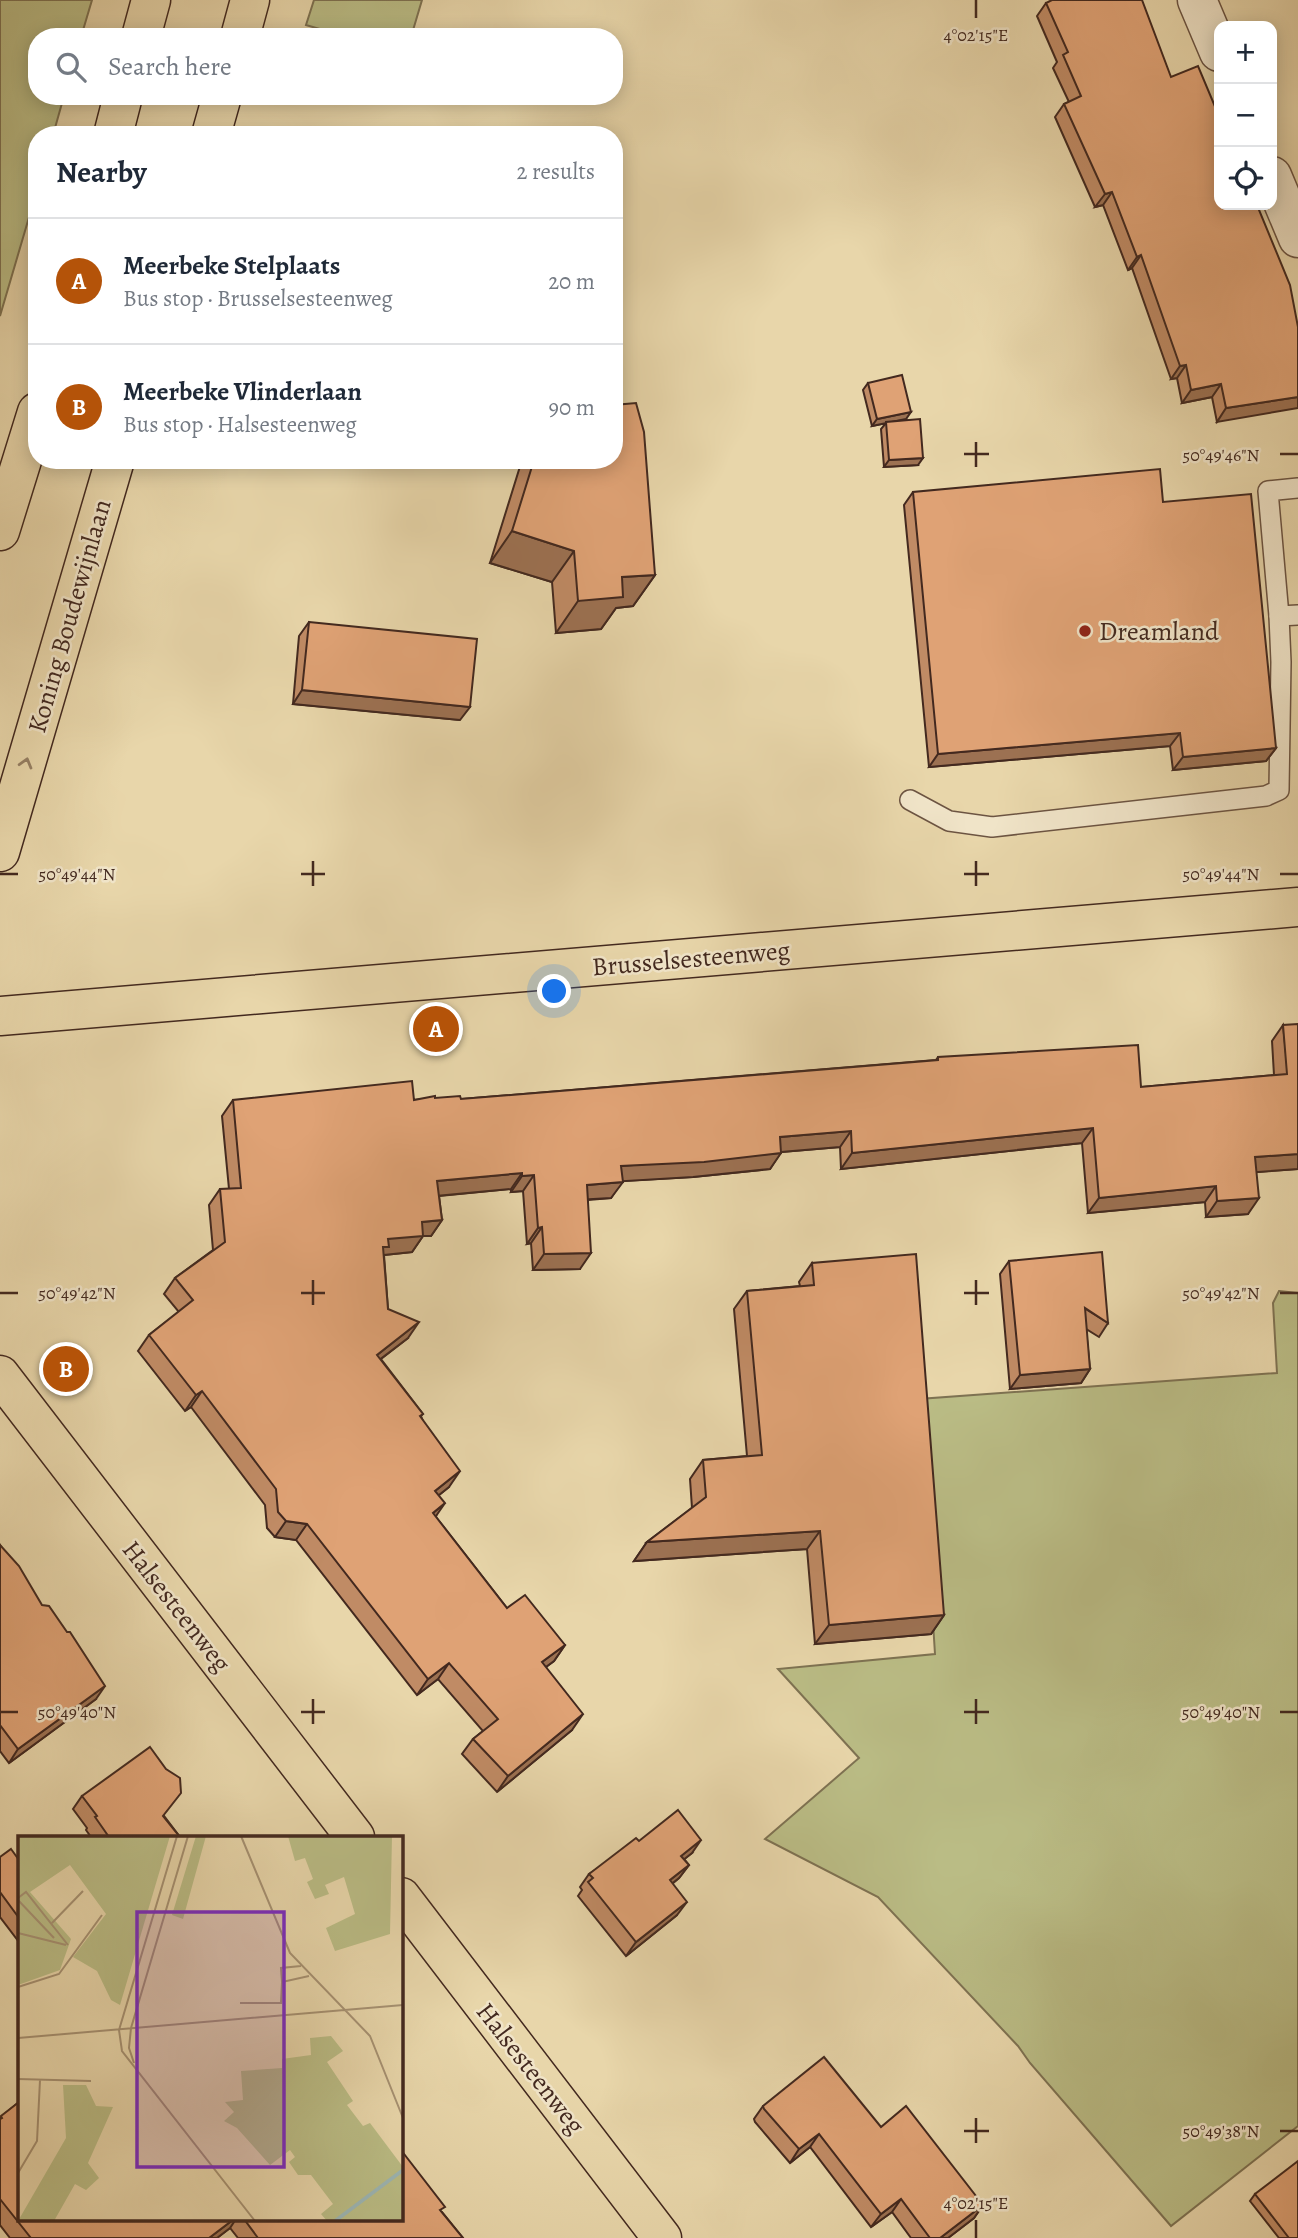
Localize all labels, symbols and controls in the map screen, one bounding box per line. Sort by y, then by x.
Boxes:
map controls [1214,21,1277,210]
button: + [1214,21,1277,84]
text: 4°02'15"E [944,23,1008,47]
search box [28,28,623,105]
icon: search [52,48,90,86]
text: Search here [108,49,232,84]
button: − [1214,84,1277,147]
button: locate [1214,147,1277,210]
text: Nearby [56,152,147,192]
text: 2 results [517,156,595,187]
text: Meerbeke Stelplaats [123,248,340,283]
text: A [72,266,86,297]
text: 20 m [548,266,595,297]
text: Bus stop · Brusselsesteenweg [123,283,393,314]
text: Meerbeke Vlinderlaan [123,374,362,409]
text: B [72,392,86,423]
text: 90 m [549,392,595,423]
text: Bus stop · Halsesteenweg [123,409,357,440]
text: 50°49'46"N [1182,443,1260,467]
street label: Koning Boudewijnlaan [19,495,120,737]
place label: Dreamland [1099,614,1219,649]
marker: Dreamland [1077,623,1093,639]
one-way arrow [18,757,33,769]
text: 50°49'44"N [39,862,116,886]
text: 50°49'44"N [1183,862,1260,886]
street label: Brusselsesteenweg [591,932,792,985]
your location [537,974,571,1008]
pin: A [413,1003,459,1055]
text: 50°49'42"N [38,1281,116,1305]
text: 50°49'42"N [1182,1281,1260,1305]
pin: B [43,1343,89,1395]
street label: Halsesteenweg [114,1533,239,1679]
text: 50°49'40"N [38,1700,116,1724]
text: 50°49'40"N [1182,1700,1260,1724]
inset map [18,1836,402,2220]
street label: Halsesteenweg [468,1995,593,2141]
text: 50°49'38"N [1183,2119,1259,2143]
text: 4°02'15"E [944,2191,1008,2215]

